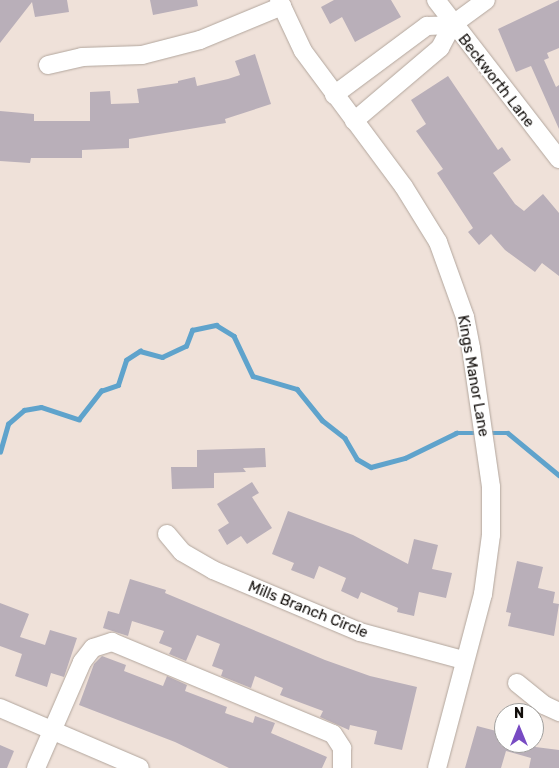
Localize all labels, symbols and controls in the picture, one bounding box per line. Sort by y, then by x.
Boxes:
street label: Beckworth Lane [454,31,538,131]
street label: Kings Manor Lane [453,314,493,438]
street label: Mills Branch Circle [245,578,371,642]
north arrow [494,703,544,753]
text: N [514,705,524,722]

